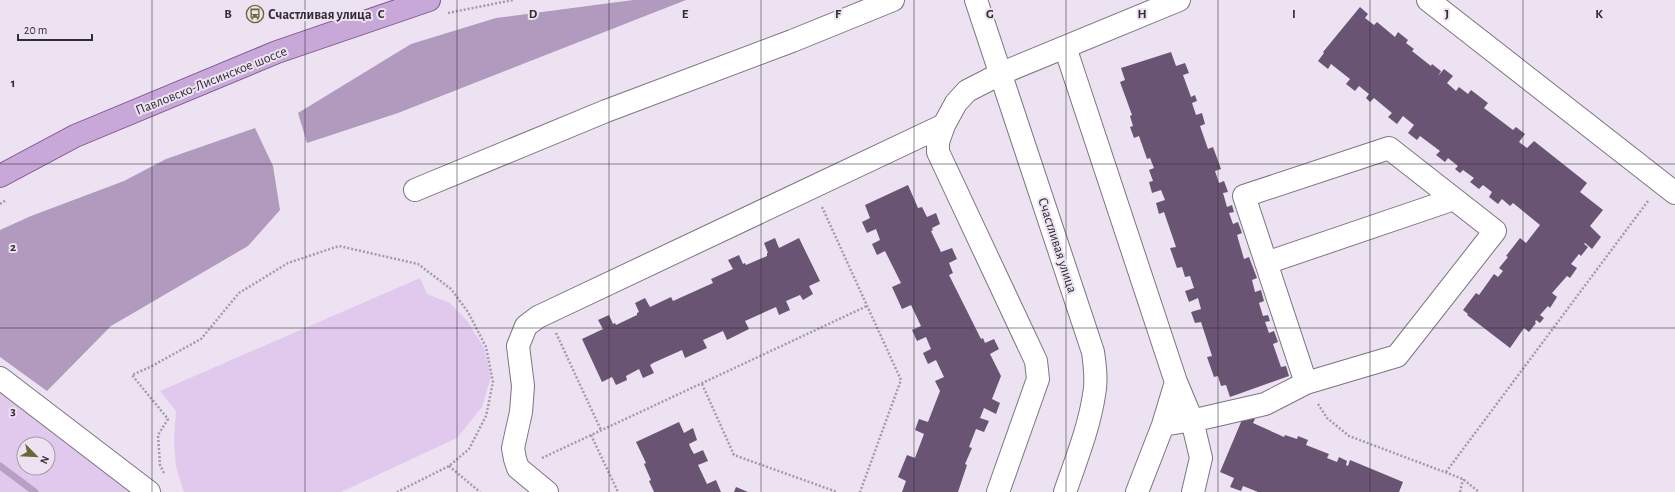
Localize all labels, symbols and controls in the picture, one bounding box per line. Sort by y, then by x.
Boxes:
bus stop icon: Счастливая улица [245,4,265,24]
text: B [224,8,232,21]
place label: Счастливая улица [268,8,372,22]
text: C [378,8,385,21]
text: D [529,8,538,21]
text: E [682,8,689,21]
text: F [835,8,842,21]
text: G [986,8,994,21]
text: H [1137,8,1147,21]
text: I [1292,8,1296,21]
text: J [1445,8,1449,21]
text: K [1595,8,1603,21]
scale bar [18,16,92,42]
text: 20 m [24,24,47,36]
street label: Павловско-Лисинское шоссе [134,44,289,118]
text: 1 [11,77,15,90]
street label: Счастливая улица [1035,196,1079,295]
text: 2 [10,241,16,254]
text: 3 [10,405,16,418]
north arrow [16,436,56,476]
text: N [38,454,51,466]

